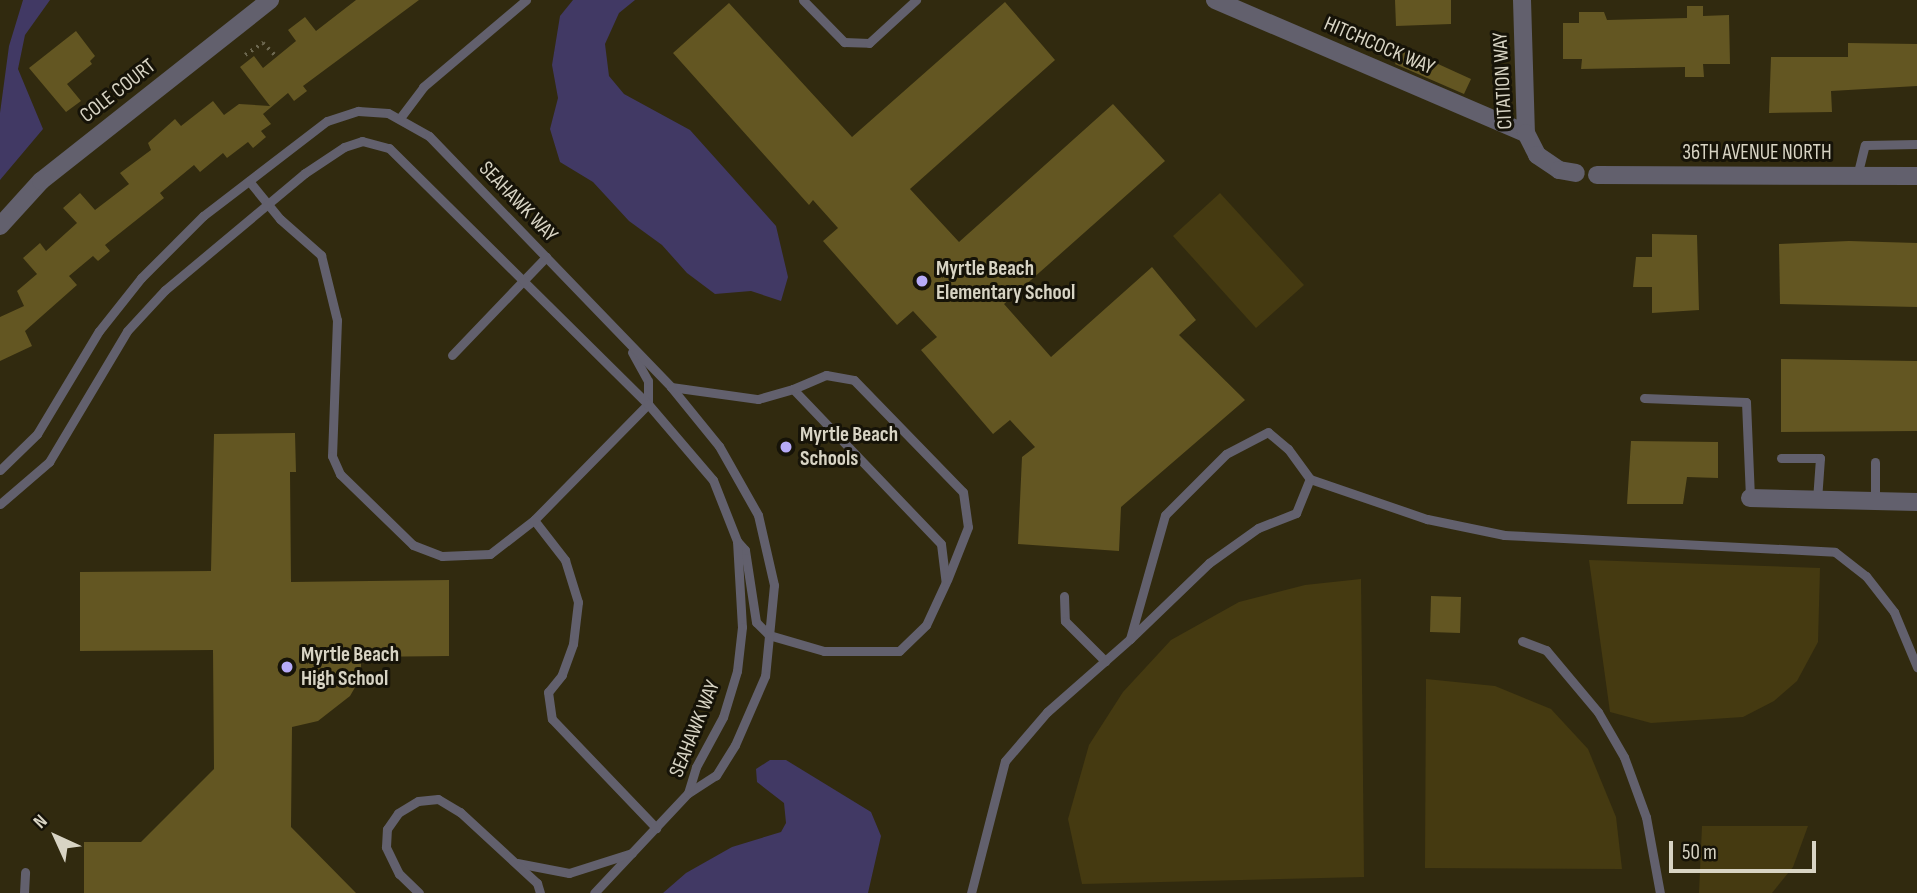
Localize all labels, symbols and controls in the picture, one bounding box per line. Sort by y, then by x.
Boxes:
street label: HITCHCOCK WAY [1320,11,1438,81]
street label: CITATION WAY [1488,32,1518,130]
street label: COLE COURT [75,54,161,128]
street label: 36TH AVENUE NORTH [1682,140,1832,166]
street label: SEAHAWK WAY [473,156,563,248]
place label: Myrtle Beach Elementary School [936,256,1075,306]
marker: Myrtle Beach Elementary School [914,273,930,289]
place label: Myrtle Beach Schools [800,422,898,472]
marker: Myrtle Beach Schools [778,439,794,455]
place label: Myrtle Beach High School [301,642,399,692]
marker: Myrtle Beach High School [279,659,295,675]
street label: SEAHAWK WAY [664,677,726,781]
north arrow [21,802,91,872]
text: N [29,810,53,834]
scale bar [1672,826,1819,870]
text: 50 m [1682,840,1717,865]

